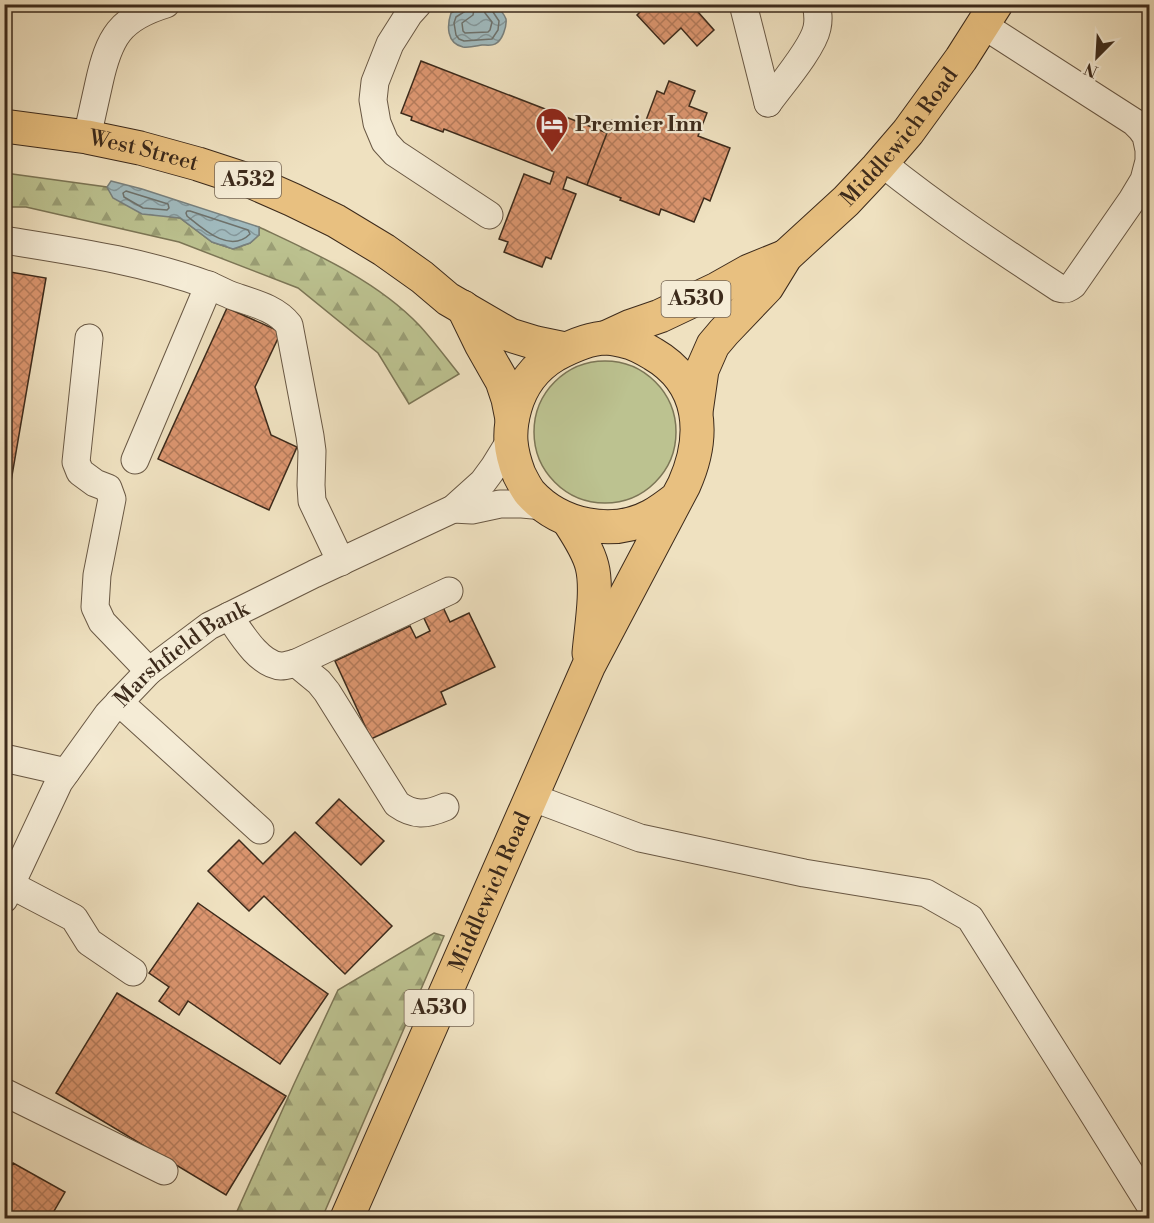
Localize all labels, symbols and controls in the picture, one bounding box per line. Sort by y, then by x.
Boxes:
north arrow [1067,27,1127,87]
text: N [1081,58,1101,81]
street label: Middlewich Road [834,62,964,212]
hotel icon: Premier Inn [534,106,570,153]
place label: Premier Inn [575,111,703,138]
street label: West Street [86,124,202,177]
road number: A532 [215,162,281,198]
road number: A530 [662,281,730,317]
street label: Marshfield Bank [108,594,255,713]
street label: Middlewich Road [443,807,537,976]
road number: A530 [404,990,474,1026]

